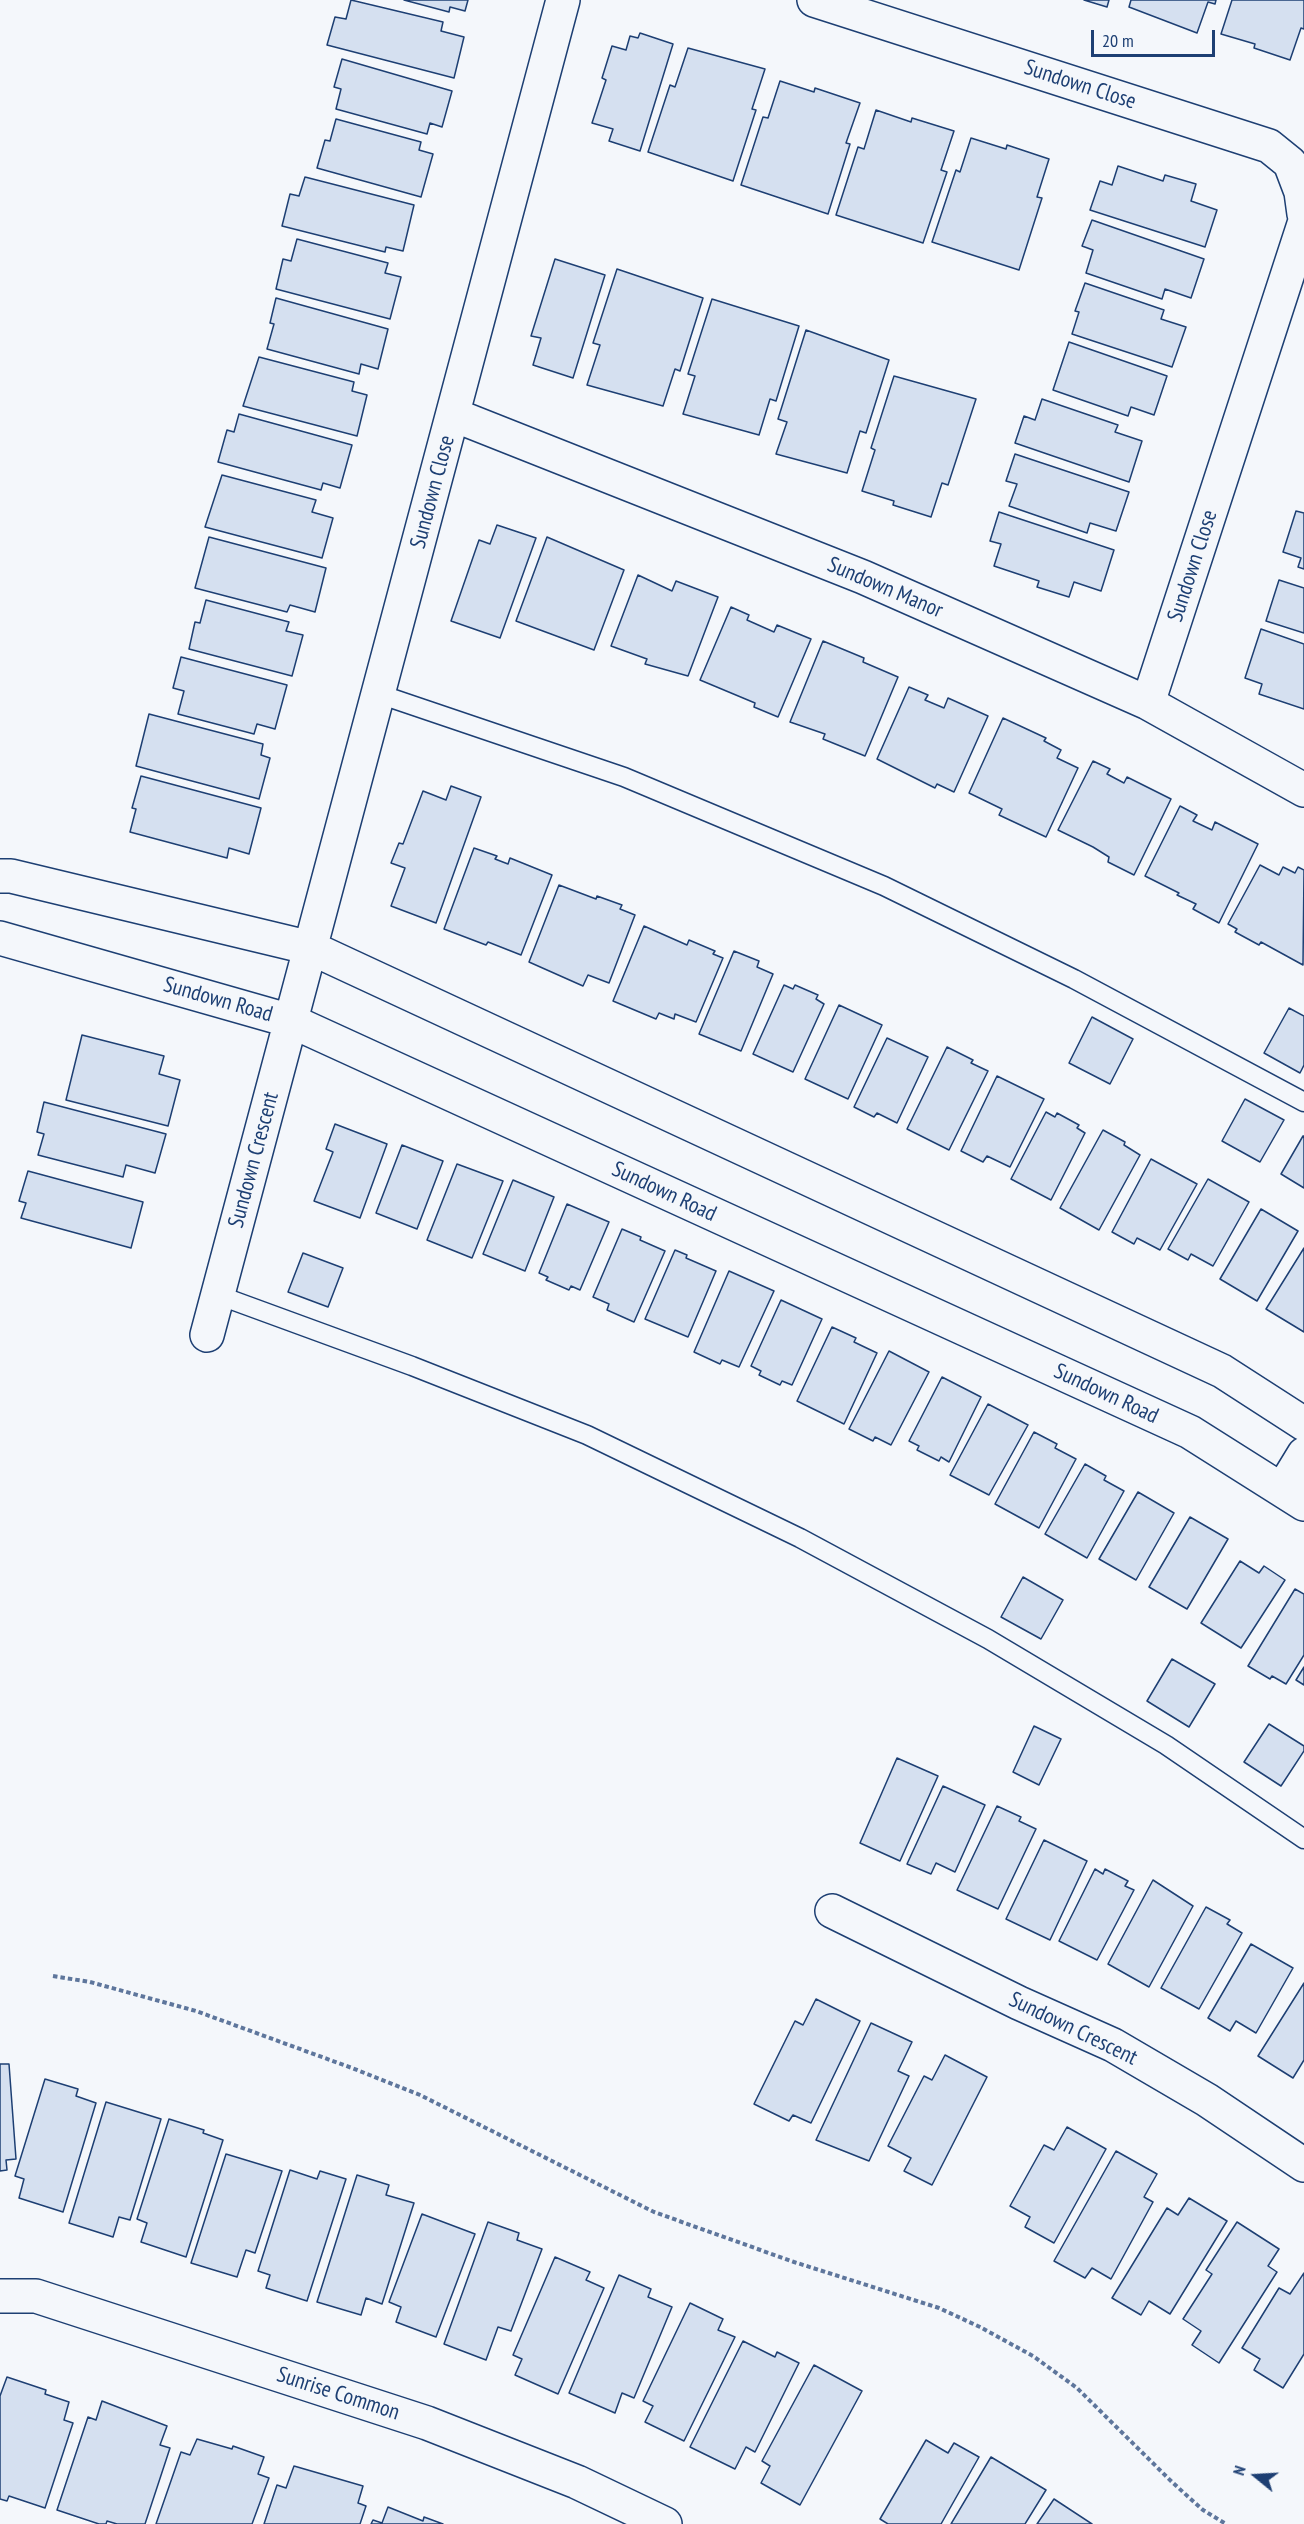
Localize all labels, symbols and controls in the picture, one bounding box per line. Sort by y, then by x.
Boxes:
scale bar [1094,18,1218,56]
text: 20 m [1102,29,1134,52]
street label: Sundown Close [1021,55,1139,115]
street label: Sundown Close [405,433,461,551]
street label: Sundown Close [1163,507,1223,625]
street label: Sundown Manor [823,552,947,624]
street label: Sundown Road [160,972,276,1028]
street label: Sundown Crescent [223,1089,285,1231]
street label: Sundown Road [608,1156,720,1228]
street label: Sundown Road [1050,1358,1162,1430]
street label: Sundown Crescent [1005,1987,1141,2071]
street label: Sunrise Common [273,2362,403,2426]
north arrow [1226,2446,1286,2506]
text: N [1228,2463,1250,2478]

